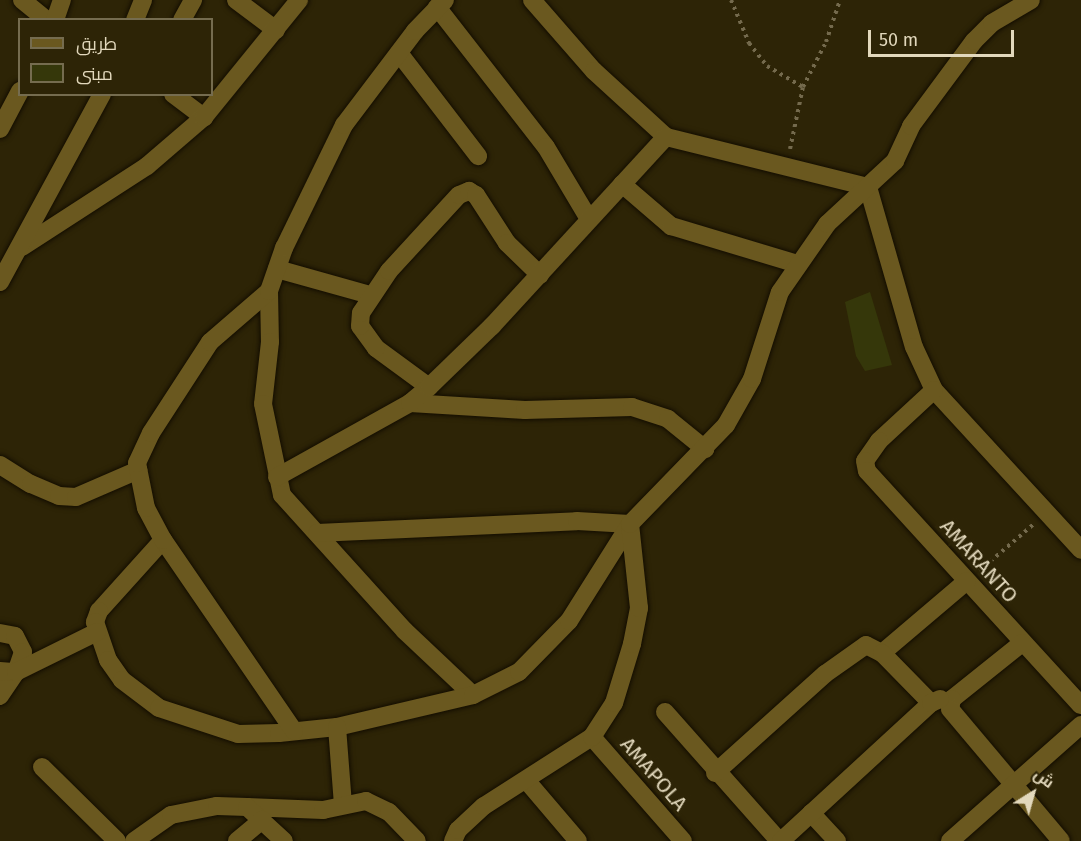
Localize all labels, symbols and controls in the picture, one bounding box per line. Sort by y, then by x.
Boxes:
legend [18,18,213,96]
scale bar [871,18,1016,56]
text: 50 m [879,29,918,51]
text: طريق [76,33,117,55]
text: مبنى [76,63,113,85]
street label: AMARANTO [935,514,1023,608]
street label: AMAPOLA [615,732,693,816]
north arrow [1003,763,1063,823]
text: ش [1030,764,1058,792]

